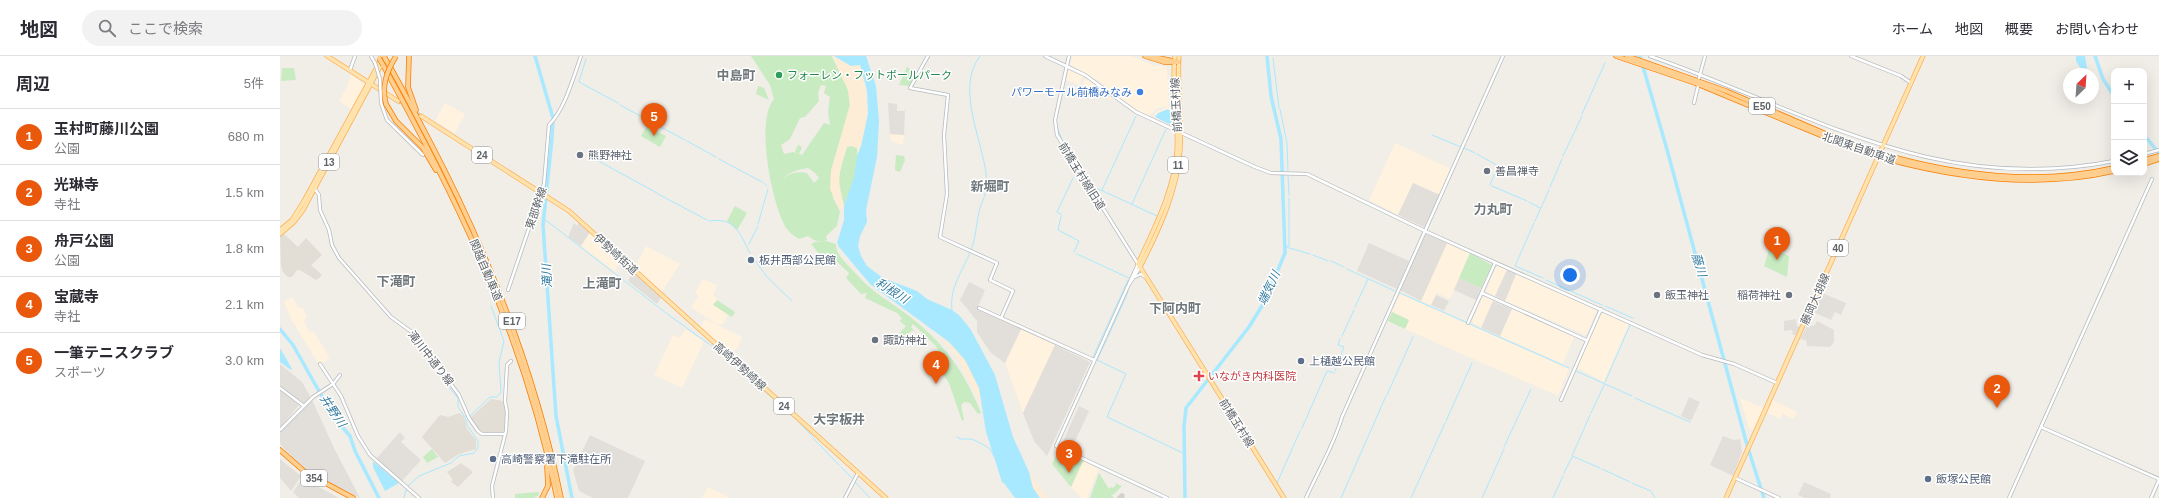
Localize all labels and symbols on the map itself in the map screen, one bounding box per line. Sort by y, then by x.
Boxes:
district label: 中島町 [716,68,756,83]
north arrow [2063,68,2099,104]
place label: フォーレン・フットボールパーク [787,69,952,81]
marker: フォーレン・フットボールパーク [774,70,784,80]
street label: 前橋玉村線 [1169,77,1183,133]
place label: パワーモール前橋みなみ [1011,86,1132,98]
marker: パワーモール前橋みなみ [1135,87,1145,97]
road number: E50 [1749,98,1775,114]
pin: 5 [641,103,667,136]
street label: 北関東自動車道 [1821,130,1897,166]
street label: 前橋玉村線旧道 [1057,140,1107,212]
road number: 24 [472,147,492,163]
place label: 熊野神社 [588,149,632,161]
marker: 熊野神社 [575,150,585,160]
road number: 13 [319,154,339,170]
road number: 11 [1168,157,1188,173]
place label: 善昌禅寺 [1495,165,1539,177]
marker: 善昌禅寺 [1482,166,1492,176]
district label: 新堀町 [970,179,1010,194]
street label: 東部幹線 [523,185,549,231]
district label: 力丸町 [1473,202,1513,217]
pin: 1 [1764,227,1790,260]
street label: 伊勢崎街道 [592,231,640,277]
street label: 関越自動車道 [468,237,504,303]
road number: 40 [1828,240,1848,256]
water label: 藤川 [1689,252,1710,280]
place label: 板井西部公民館 [759,254,836,266]
marker: 板井西部公民館 [746,255,756,265]
water label: 滝川 [539,262,555,288]
your location [1560,265,1580,285]
water label: 端気川 [1255,267,1284,307]
street label: 藤岡大胡線 [1798,271,1832,327]
district label: 下滝町 [376,274,416,289]
district label: 上滝町 [582,276,622,291]
water label: 利根川 [873,276,913,308]
place label: 飯玉神社 [1665,289,1709,301]
place label: 稲荷神社 [1737,289,1781,301]
marker: 飯玉神社 [1652,290,1662,300]
marker: 稲荷神社 [1784,290,1794,300]
district label: 下阿内町 [1149,301,1201,316]
road number: E17 [499,313,525,329]
street label: 滝川中通り線 [406,328,456,388]
place label: 諏訪神社 [883,334,927,346]
marker: 諏訪神社 [870,335,880,345]
street label: 高崎伊勢崎線 [711,339,769,393]
pin: 4 [923,351,949,384]
place label: 上樋越公民館 [1309,355,1375,367]
marker: 上樋越公民館 [1296,356,1306,366]
marker: いながき内科医院 [1193,370,1205,382]
place label: いながき内科医院 [1208,370,1296,382]
pin: 2 [1984,375,2010,408]
water label: 井野川 [317,392,350,431]
street label: 前橋玉村線 [1217,396,1257,450]
road number: 24 [774,398,794,414]
district label: 大字板井 [813,412,865,427]
pin: 3 [1056,440,1082,473]
place label: 高崎警察署下滝駐在所 [501,453,612,465]
marker: 高崎警察署下滝駐在所 [488,454,498,464]
road number: 354 [301,470,327,486]
place label: 飯塚公民館 [1936,473,1991,485]
marker: 飯塚公民館 [1923,474,1933,484]

